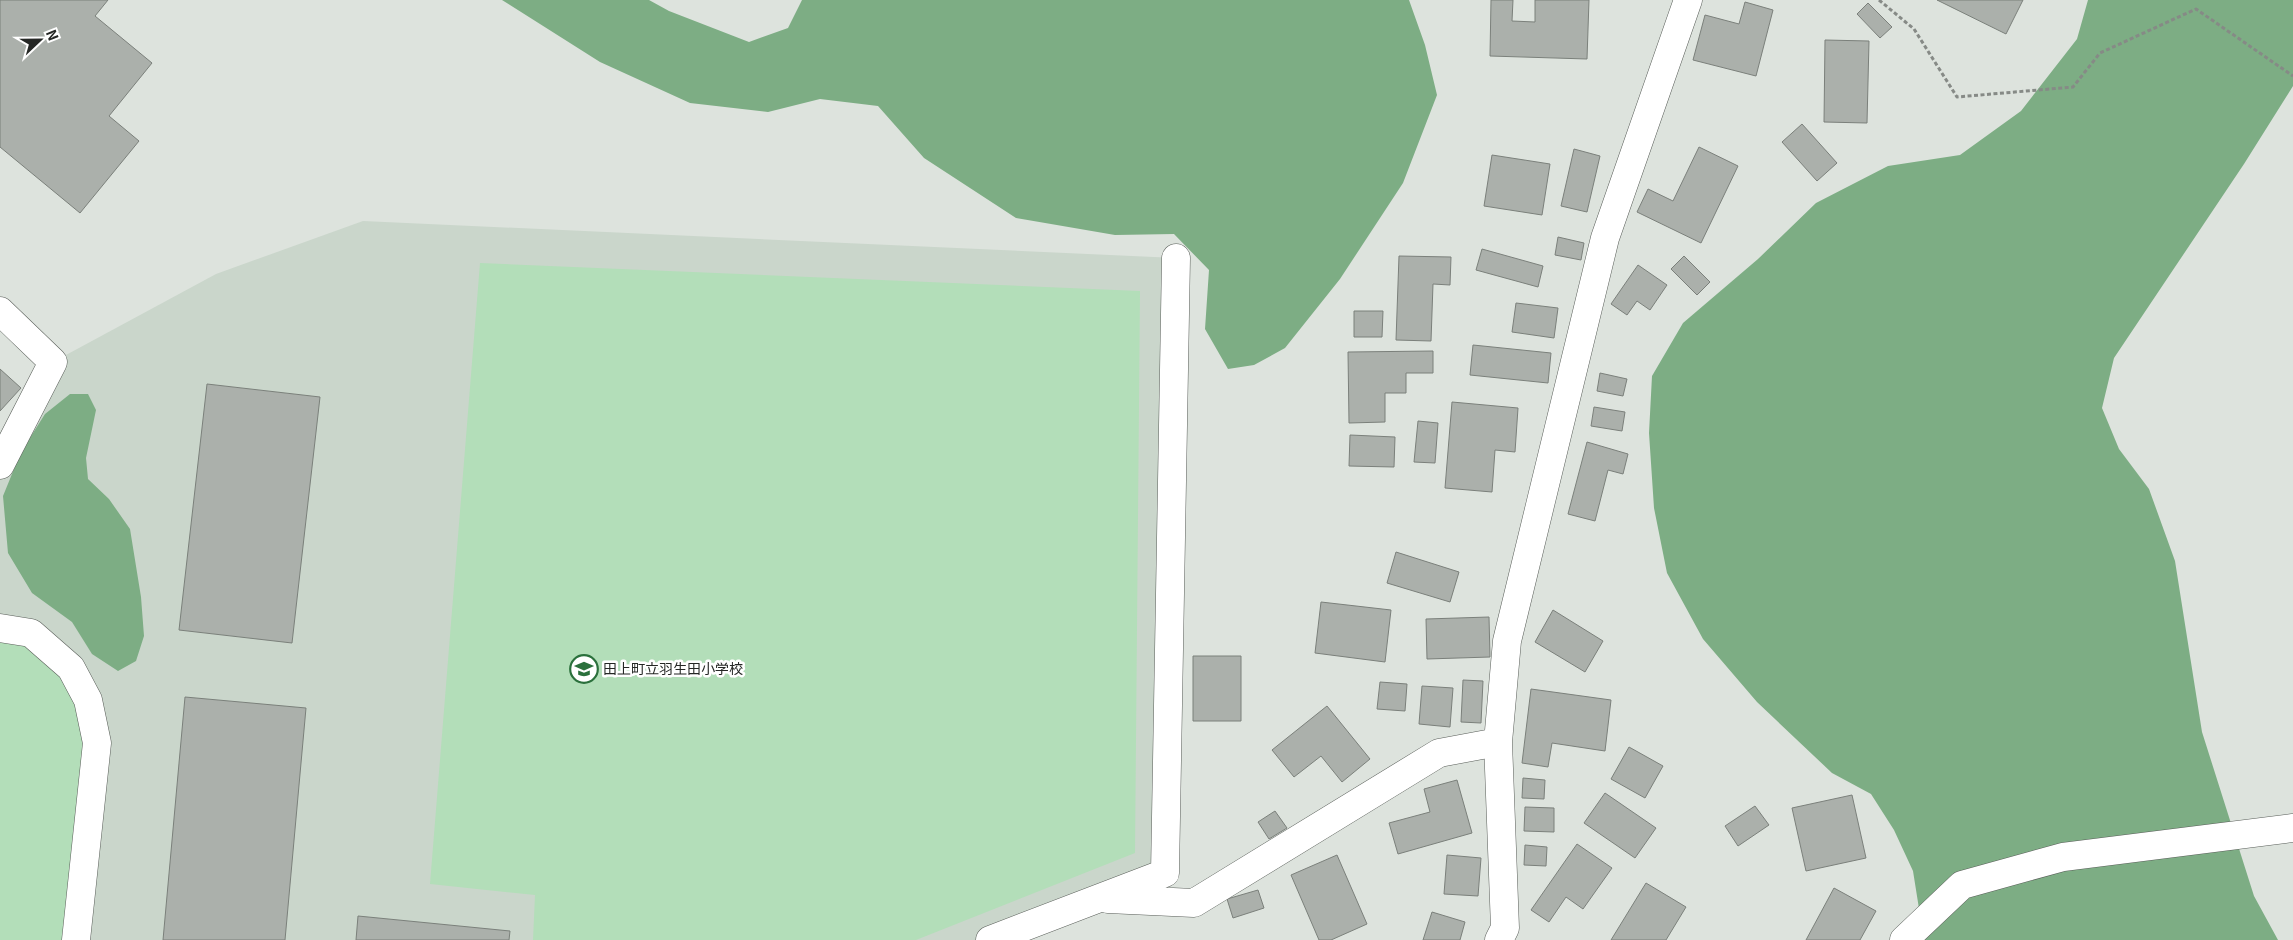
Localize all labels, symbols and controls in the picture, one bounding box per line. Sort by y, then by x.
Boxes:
north arrow [15,15,65,65]
text: N [42,26,64,43]
school or university icon: 田上町立羽生田小学校 [569,654,599,684]
place label: 田上町立羽生田小学校 [603,658,743,678]

